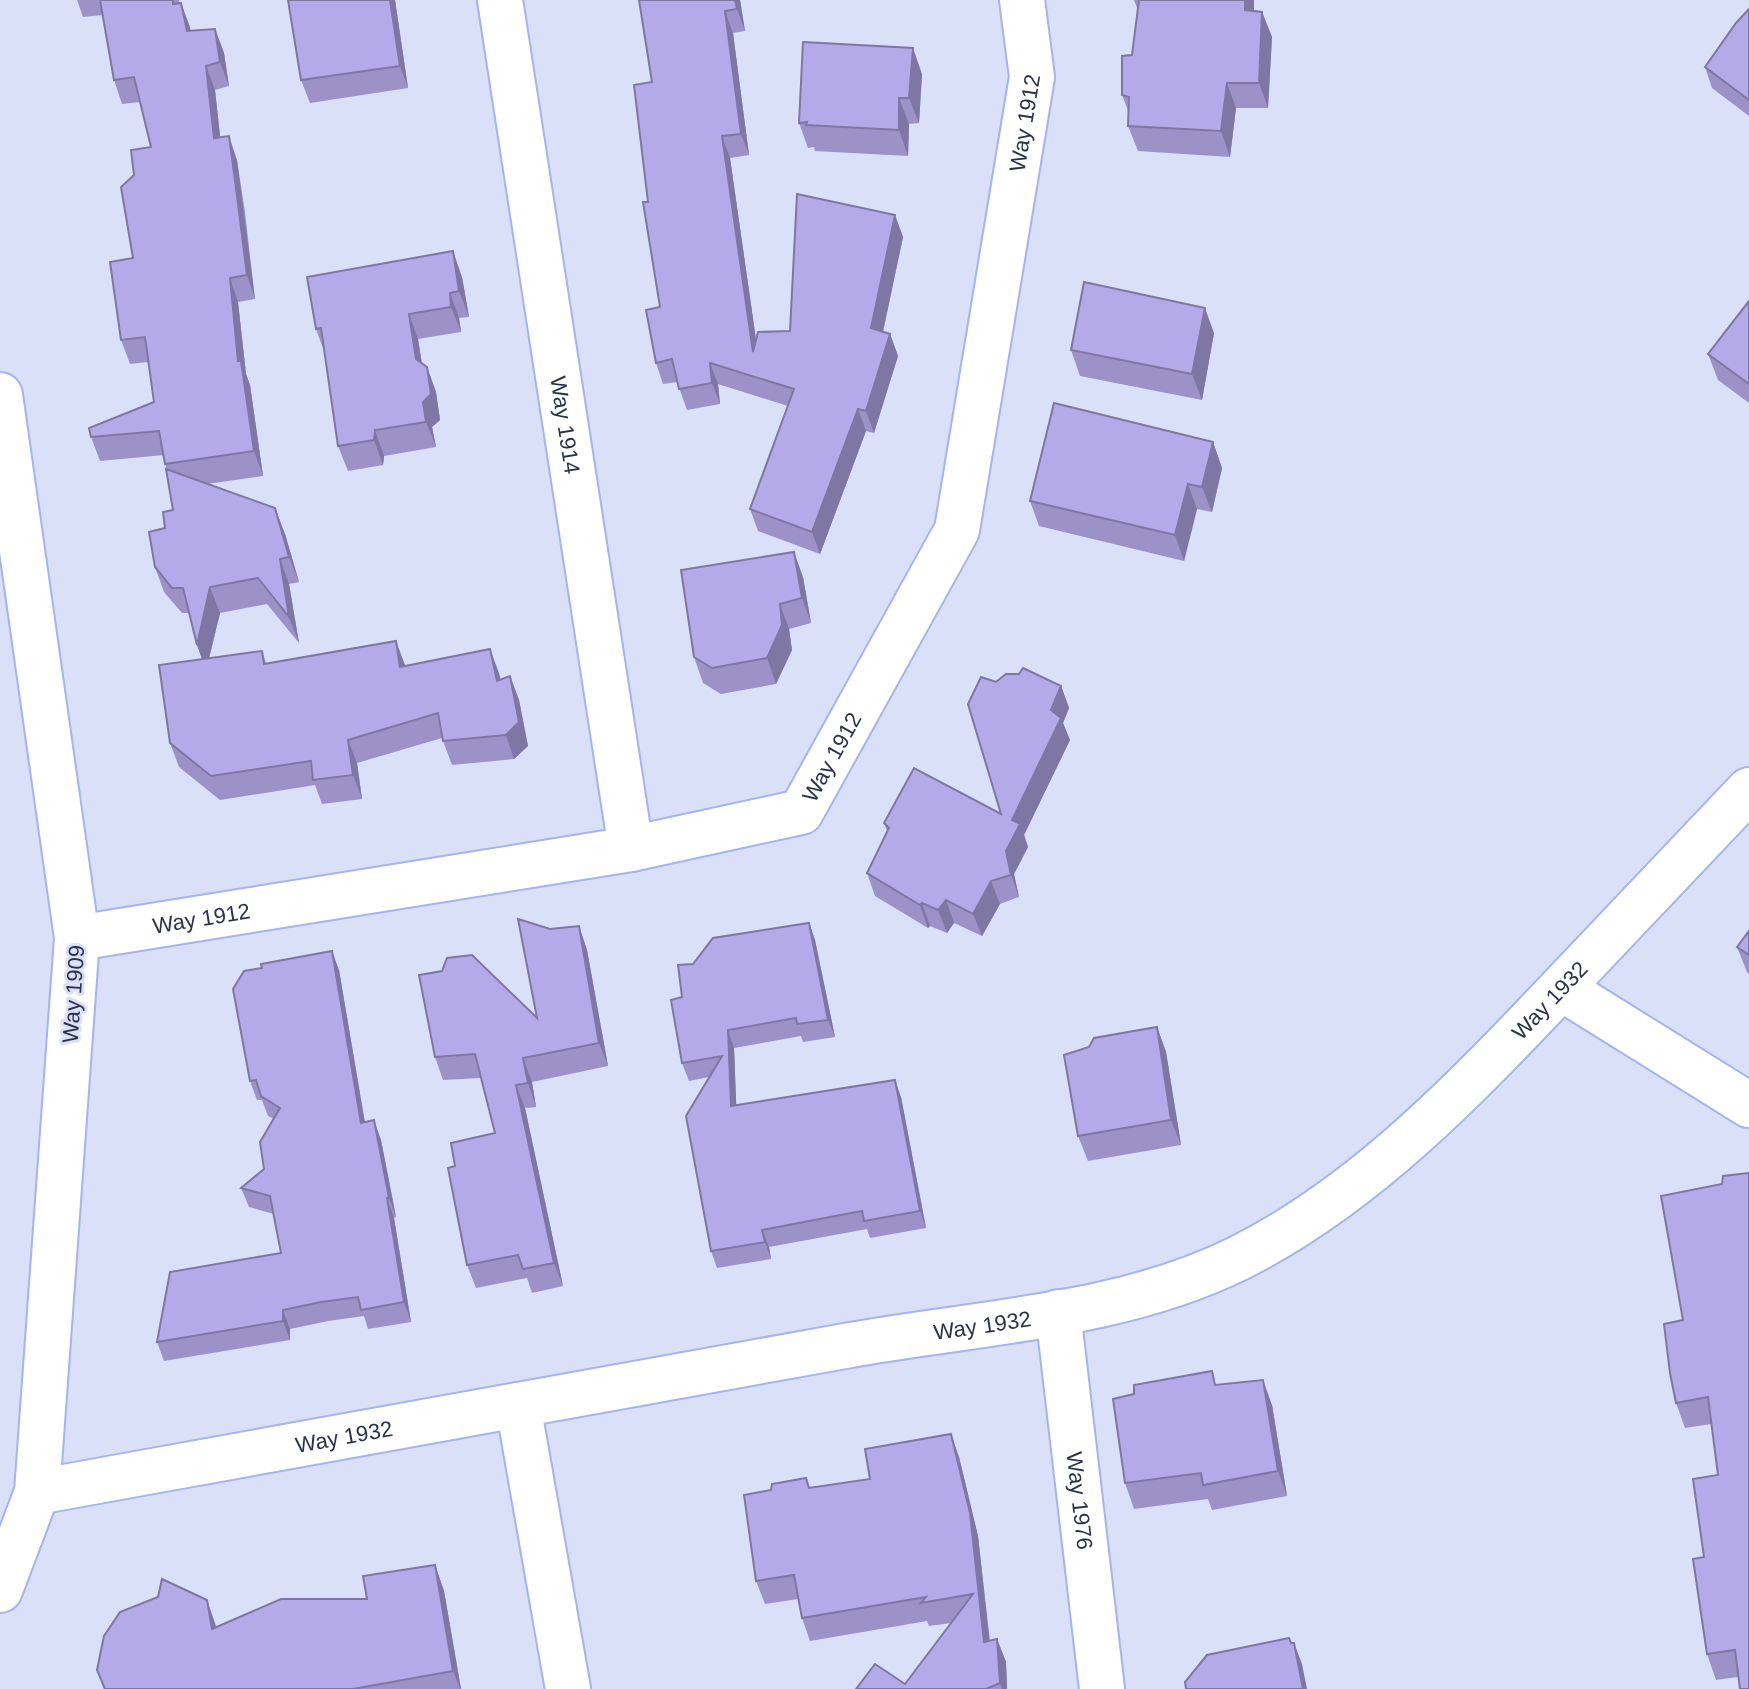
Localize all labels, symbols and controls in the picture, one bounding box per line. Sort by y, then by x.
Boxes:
street label: Way 1912 [1005,72,1045,174]
street label: Way 1914 [545,375,585,476]
street label: Way 1912 [797,708,867,806]
street label: Way 1912 [151,898,252,939]
street label: Way 1909 [58,944,89,1044]
street label: Way 1932 [1507,956,1593,1045]
street label: Way 1932 [932,1306,1033,1345]
street label: Way 1932 [293,1416,395,1458]
street label: Way 1976 [1061,1450,1098,1551]

